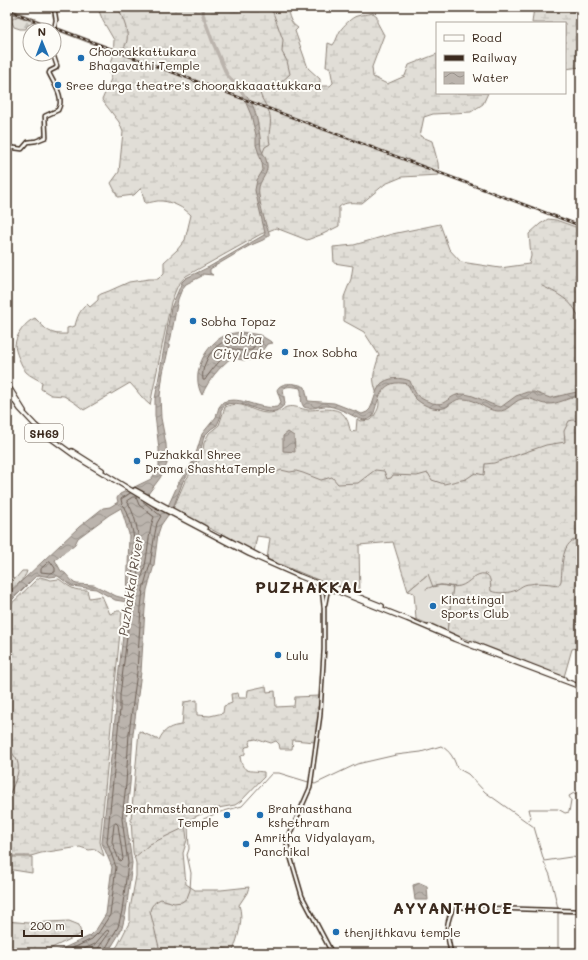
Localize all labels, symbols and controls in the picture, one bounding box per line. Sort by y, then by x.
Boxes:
north arrow [22,22,62,62]
legend [436,22,566,94]
text: N [38,24,46,39]
text: Road [472,29,502,45]
place label: Choorakkattukara Bhagavathi Temple [89,43,200,73]
text: Railway [472,49,517,65]
marker: Choorakkattukara Bhagavathi Temple [76,53,86,63]
text: Water [472,69,509,85]
place label: Sree durga theatre's choorakkaaattukkara [66,77,322,93]
marker: Sree durga theatre's choorakkaaattukkara [53,80,63,90]
place label: Sobha Topaz [201,313,276,329]
marker: Sobha Topaz [188,316,198,326]
water label: Sobha City Lake [213,330,273,362]
place label: Inox Sobha [293,344,358,360]
marker: Inox Sobha [280,347,290,357]
road number: SH69 [25,424,63,442]
place label: Puzhakkal Shree Drama ShashtaTemple [145,446,276,476]
marker: Puzhakkal Shree Drama ShashtaTemple [132,456,142,466]
water label: Puzhakkal River [114,534,146,637]
district label: PUZHAKKAL [255,576,363,597]
place label: Kinattingal Sports Club [441,591,509,621]
marker: Kinattingal Sports Club [428,601,438,611]
place label: Lulu [286,647,308,663]
marker: Lulu [273,650,283,660]
place label: Brahmasthanam Temple [125,800,219,830]
place label: Brahmasthana kshethram [268,800,352,830]
marker: Brahmasthanam Temple [222,810,232,820]
marker: Brahmasthana kshethram [255,810,265,820]
place label: Amritha Vidyalayam, Panchikal [254,829,375,859]
marker: Amritha Vidyalayam, Panchikal [241,839,251,849]
district label: AYYANTHOLE [393,897,513,918]
scale bar [24,912,82,938]
text: 200 m [30,917,65,933]
place label: thenjithkavu temple [344,924,461,940]
marker: thenjithkavu temple [331,927,341,937]

